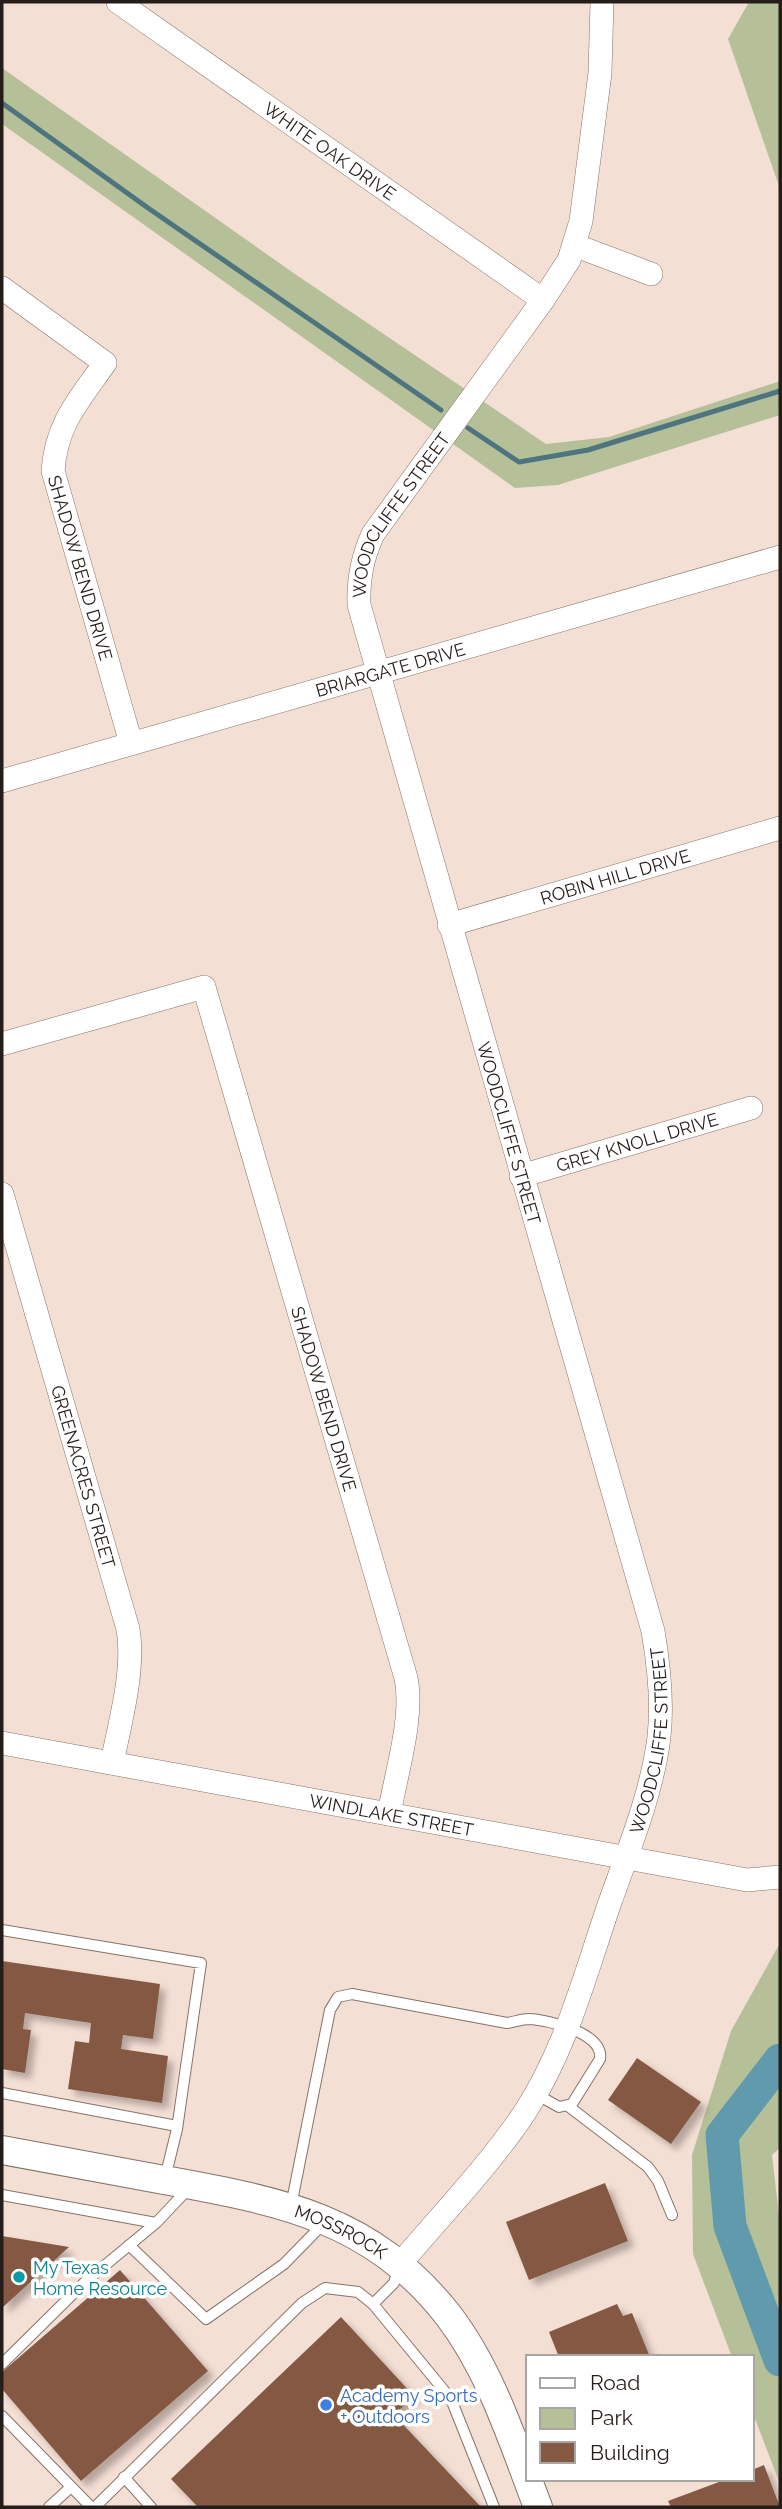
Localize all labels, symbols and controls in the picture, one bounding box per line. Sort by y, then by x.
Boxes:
street label: WHITE OAK DRIVE [260,97,400,204]
street label: WOODCLIFFE STREET [348,428,454,598]
street label: SHADOW BEND DRIVE [44,473,117,663]
street label: BRIARGATE DRIVE [313,638,468,701]
street label: ROBIN HILL DRIVE [537,844,693,908]
street label: WOODCLIFFE STREET [473,1039,545,1227]
street label: GREY KNOLL DRIVE [554,1108,720,1176]
street label: SHADOW BEND DRIVE [287,1304,361,1494]
street label: GREENACRES STREET [47,1383,120,1570]
street label: WOODCLIFFE STREET [625,1646,671,1836]
street label: WINDLAKE STREET [308,1789,475,1840]
street label: MOSSROCK [292,2200,392,2263]
place label: My Texas Home Resource [33,2257,167,2299]
marker: My Texas Home Resource [11,2269,27,2285]
legend [526,2355,754,2481]
text: Road [590,2370,640,2395]
place label: Academy Sports + Outdoors [340,2385,478,2427]
marker: Academy Sports + Outdoors [318,2397,334,2413]
text: Park [590,2405,633,2430]
text: Building [590,2440,670,2465]

